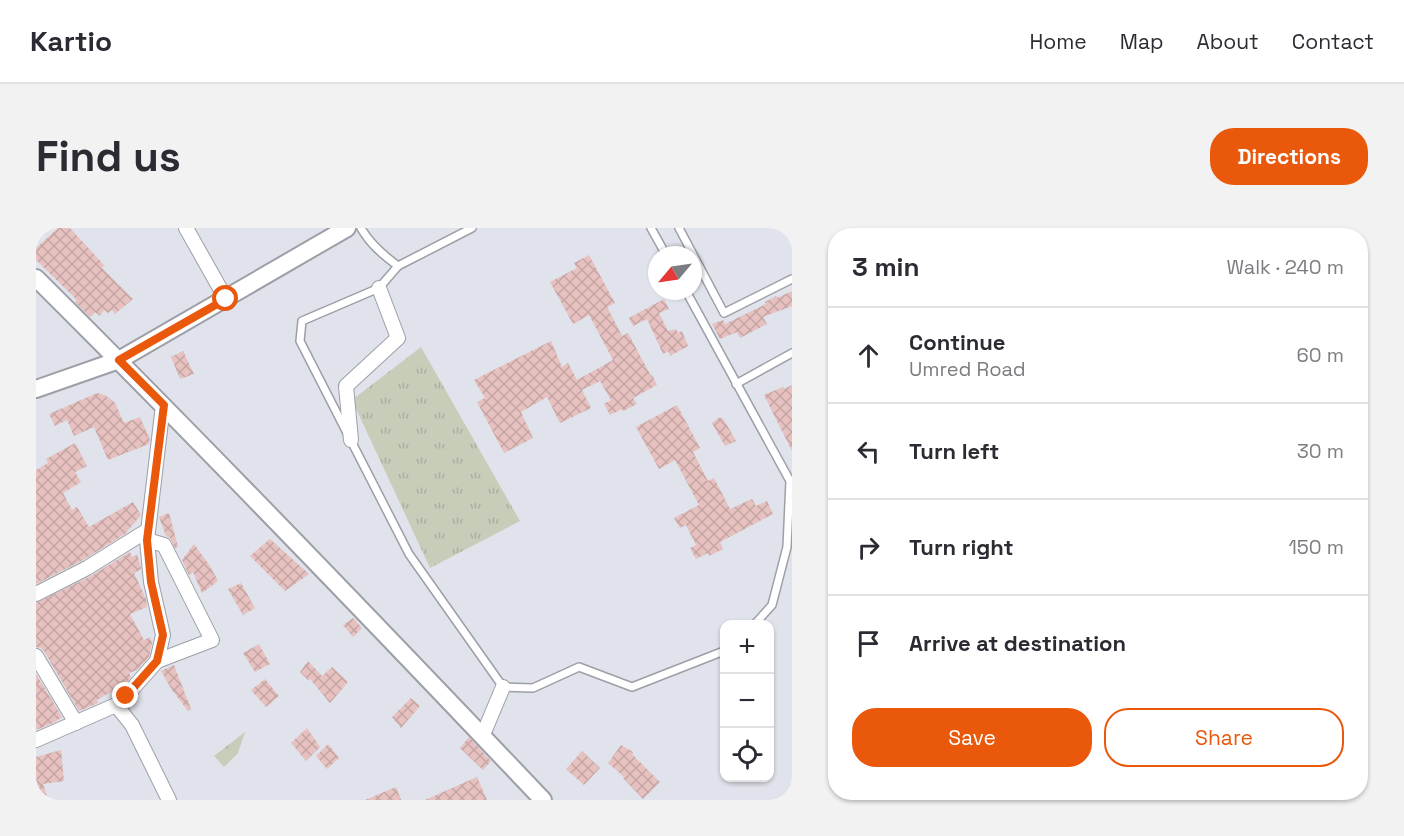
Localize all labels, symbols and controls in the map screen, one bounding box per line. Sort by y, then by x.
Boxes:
text: Kartio [30,23,112,59]
text: Home [1029,28,1087,55]
text: Map [1120,28,1164,55]
text: About [1197,28,1259,55]
text: Contact [1292,28,1374,55]
button: Directions [1210,128,1368,185]
text: Find us [36,130,181,183]
north arrow [648,246,702,300]
text: 3 min [852,250,920,284]
text: Walk · 240 m [1226,254,1344,280]
route start [212,285,238,311]
text: Continue [909,328,1005,356]
icon: ahead [852,339,885,372]
text: 60 m [1297,342,1344,368]
text: Umred Road [909,356,1026,382]
icon: left [852,435,885,468]
text: Turn left [909,437,999,465]
text: 30 m [1297,438,1344,464]
icon: right [852,531,885,564]
text: Turn right [909,533,1014,561]
text: 150 m [1289,534,1344,560]
map controls [720,620,774,782]
button: + [720,620,774,674]
icon: arrive [852,627,885,660]
text: Arrive at destination [909,629,1126,657]
button: − [720,674,774,728]
route end [112,682,138,708]
button: Save [852,708,1092,767]
button: Share [1104,708,1344,767]
button: locate [720,728,774,782]

